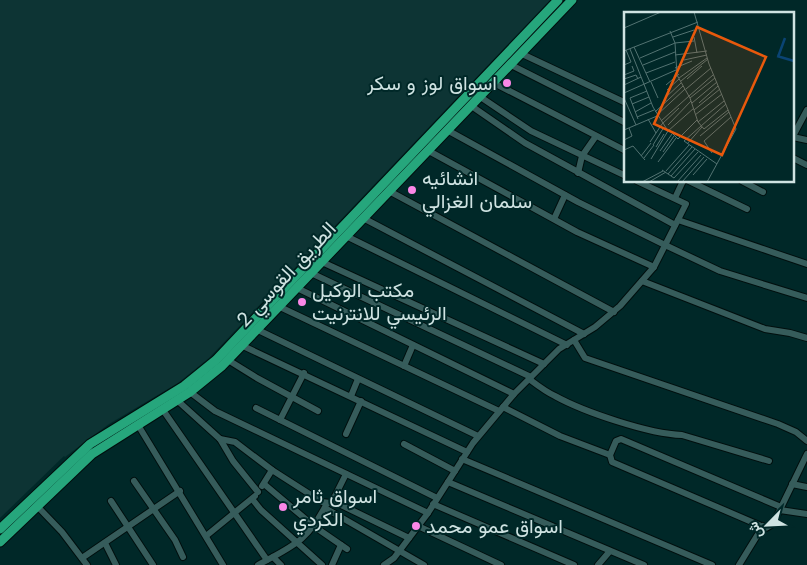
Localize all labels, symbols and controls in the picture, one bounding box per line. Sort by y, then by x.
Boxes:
inset map [624,12,794,182]
place label: اسواق لوز و سكر [366,69,497,98]
marker: اسواق لوز و سكر [501,77,513,89]
place label: انشائيه سلمان الغزالي [422,164,532,218]
marker: انشائيه سلمان الغزالي [406,184,418,196]
street label: الطريق القوسي 2 [230,215,344,335]
place label: مكتب الوكيل الرئيسي للانترنيت [312,276,447,330]
marker: مكتب الوكيل الرئيسي للانترنيت [296,296,308,308]
place label: اسواق ثامر الكردي [292,482,377,536]
north arrow [742,500,792,550]
marker: اسواق ثامر الكردي [277,501,289,513]
place label: اسواق عمو محمد [426,512,563,541]
text: ش [742,518,768,542]
marker: اسواق عمو محمد [410,520,422,532]

